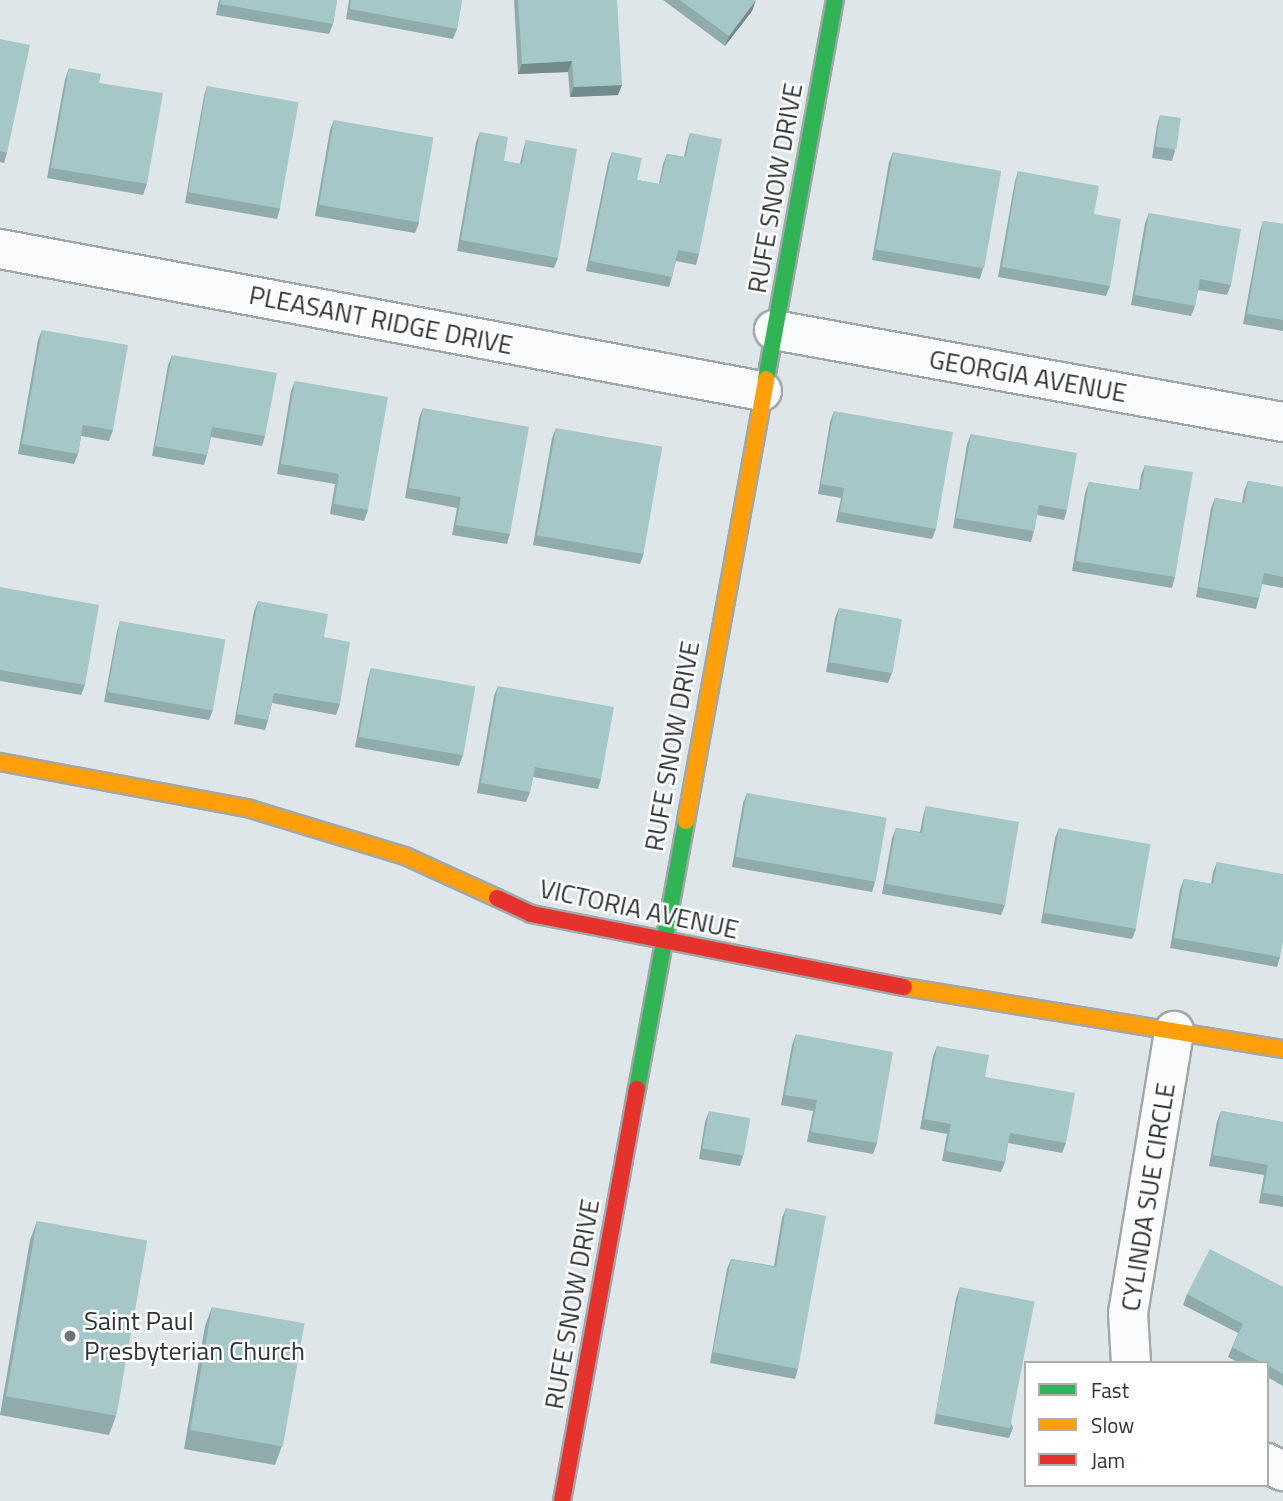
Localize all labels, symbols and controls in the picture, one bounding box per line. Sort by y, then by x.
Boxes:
street label: RUFE SNOW DRIVE [741,81,809,295]
street label: PLEASANT RIDGE DRIVE [247,279,515,361]
street label: GEORGIA AVENUE [927,343,1129,409]
street label: RUFE SNOW DRIVE [638,639,706,853]
street label: VICTORIA AVENUE [537,873,741,945]
street label: CYLINDA SUE CIRCLE [1115,1081,1181,1313]
street label: RUFE SNOW DRIVE [538,1197,606,1411]
place label: Saint Paul Presbyterian Church [84,1305,305,1366]
marker: Saint Paul Presbyterian Church [62,1328,78,1344]
legend [1024,1361,1269,1487]
text: Fast [1091,1374,1129,1406]
text: Slow [1091,1409,1134,1441]
text: Jam [1091,1444,1125,1476]

